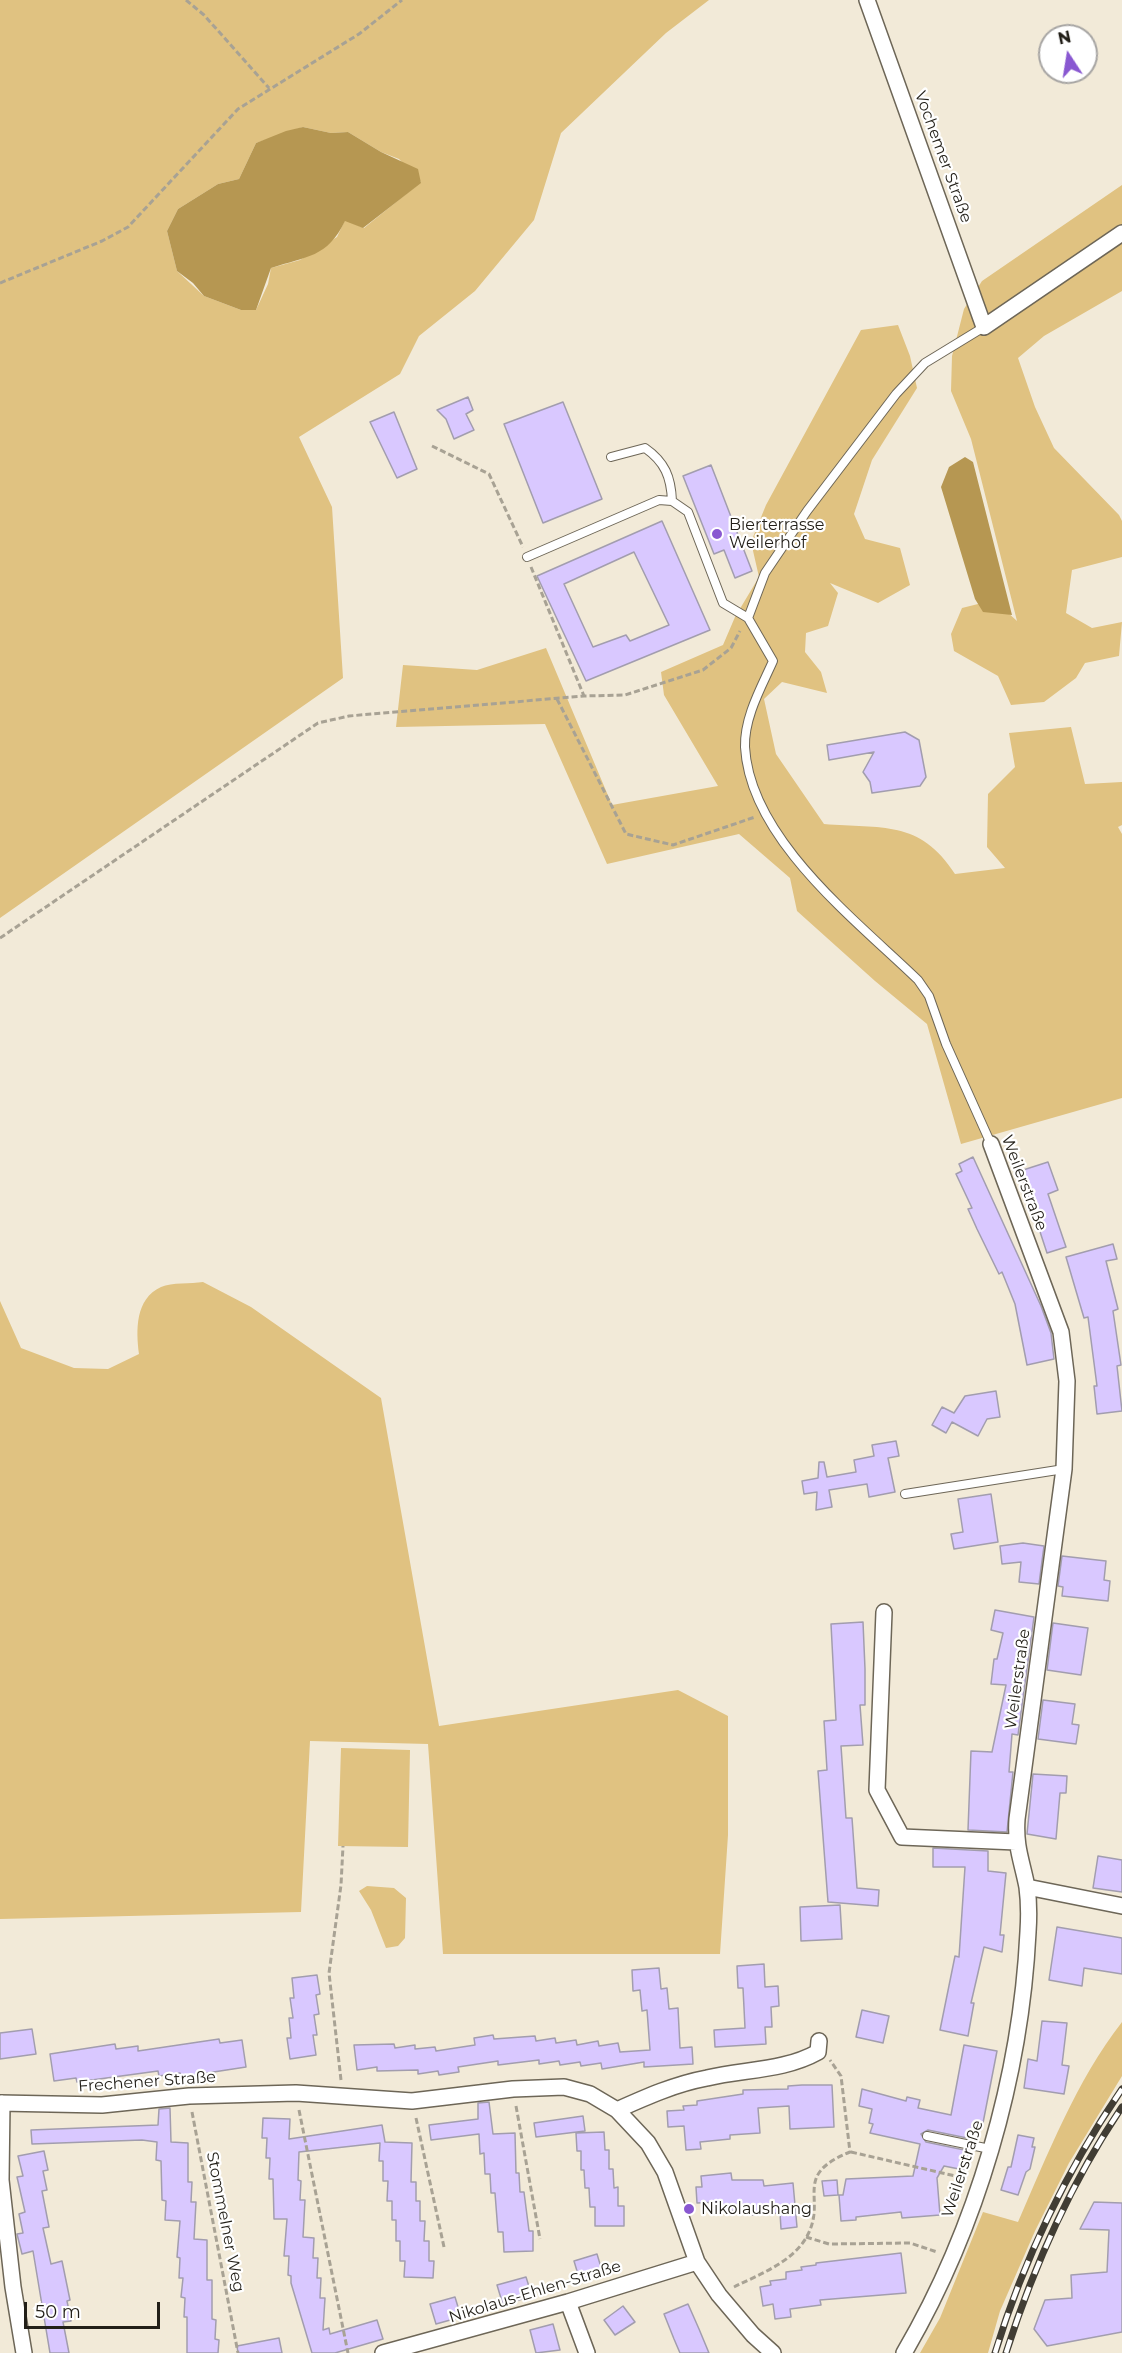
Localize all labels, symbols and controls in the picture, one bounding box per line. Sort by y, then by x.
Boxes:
north arrow [1038,24,1098,84]
text: N [1056,27,1073,48]
street label: Vochemer Straße [910,88,976,226]
place label: Bierterrasse Weilerhof [729,515,824,553]
marker: Bierterrasse Weilerhof [710,527,724,541]
street label: Weilerstraße [997,1132,1051,1234]
street label: Weilerstraße [1001,1628,1035,1730]
street label: Frechener Straße [77,2068,217,2096]
street label: Weilerstraße [938,2118,988,2220]
street label: Stommelner Weg [202,2150,248,2294]
place label: Nikolaushang [701,2199,812,2219]
marker: Nikolaushang [682,2202,696,2216]
street label: Nikolaus-Ehlen-Straße [447,2257,623,2327]
scale bar [27,2290,164,2328]
text: 50 m [35,2301,81,2323]

